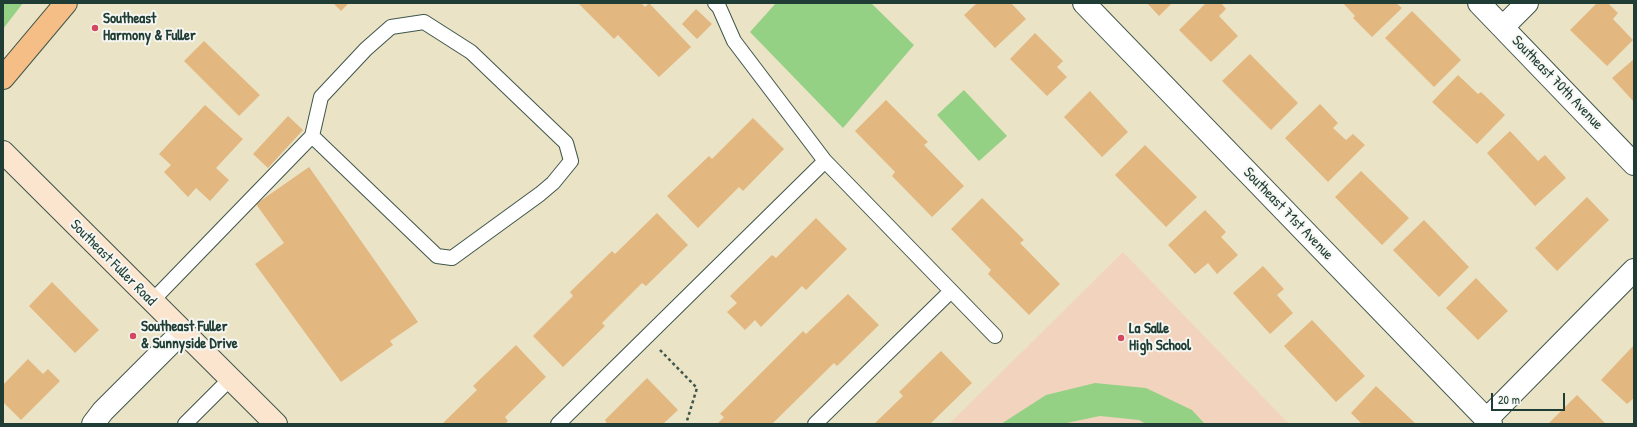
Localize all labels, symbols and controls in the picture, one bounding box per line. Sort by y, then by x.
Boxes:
place label: Southeast Harmony & Fuller [103,10,196,45]
marker: Southeast Harmony & Fuller [90,23,100,33]
street label: Southeast 70th Avenue [1508,32,1606,134]
street label: Southeast 71st Avenue [1239,164,1337,264]
street label: Southeast Fuller Road [66,216,160,310]
place label: Southeast Fuller & Sunnyside Drive [141,318,238,353]
place label: La Salle High School [1129,320,1191,355]
marker: Southeast Fuller & Sunnyside Drive [128,331,138,341]
marker: La Salle High School [1116,333,1126,343]
scale bar [1493,385,1567,411]
text: 20 m [1498,391,1520,408]

